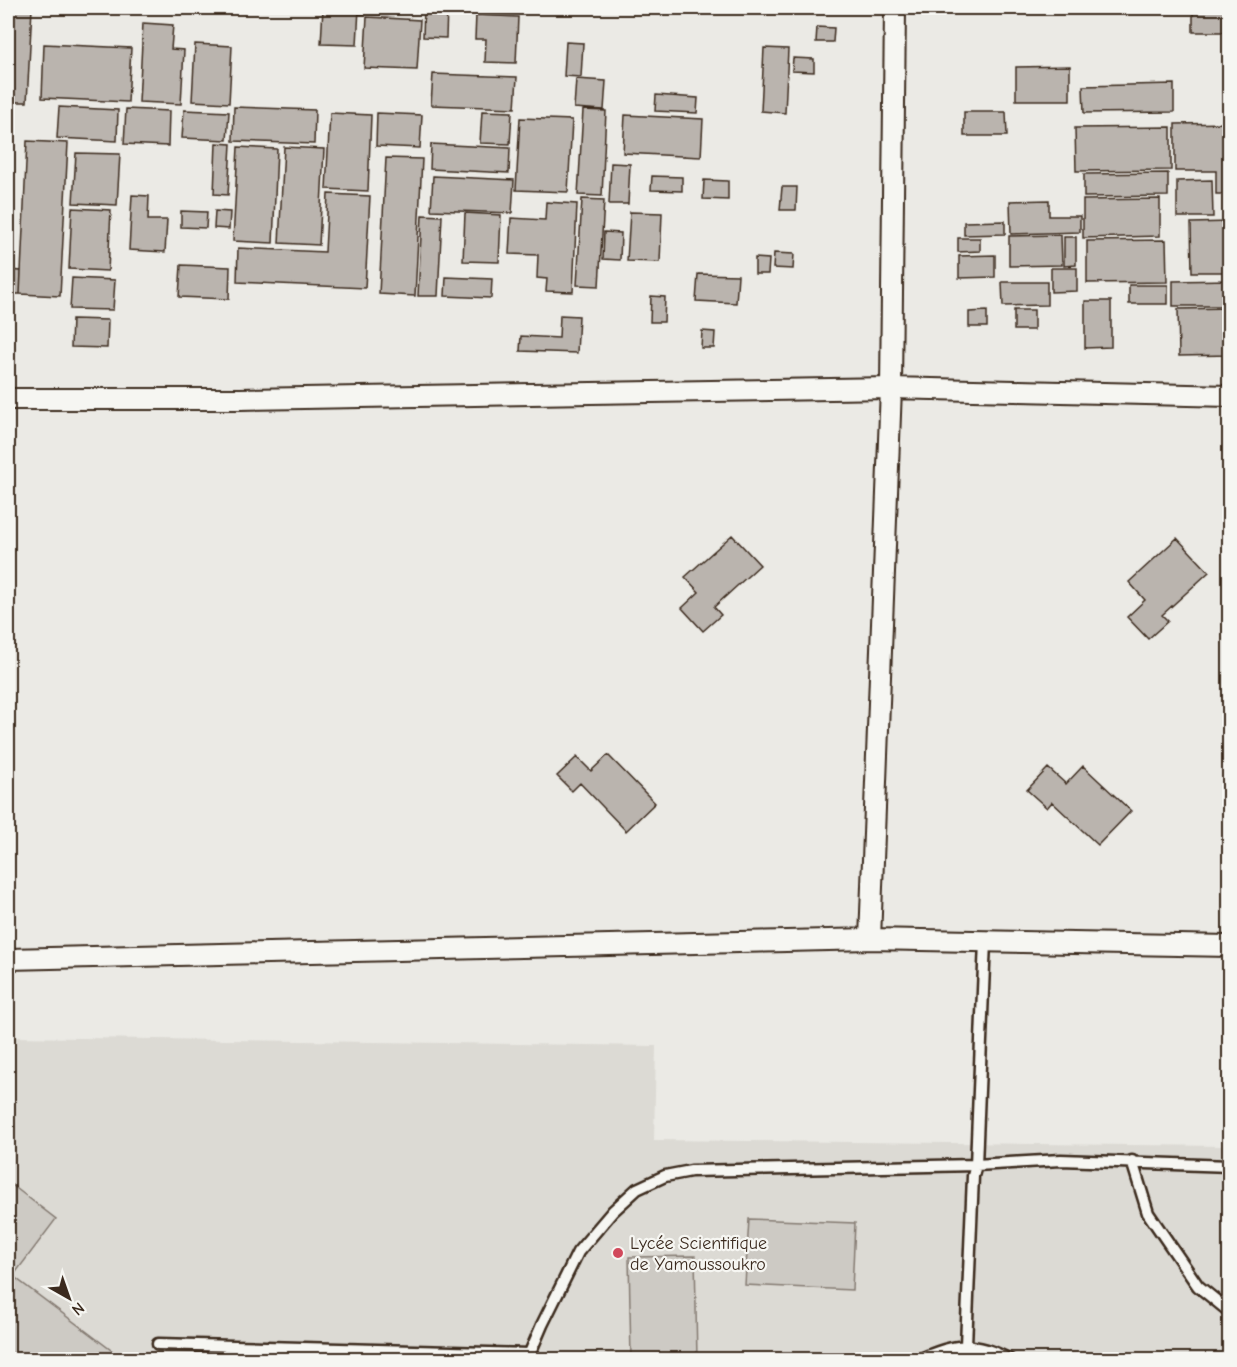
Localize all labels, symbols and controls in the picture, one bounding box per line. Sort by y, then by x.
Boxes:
place label: Lycée Scientifique de Yamoussoukro [630,1233,767,1275]
marker: Lycée Scientifique de Yamoussoukro [611,1246,625,1260]
north arrow [39,1268,99,1328]
text: N [68,1298,88,1319]

